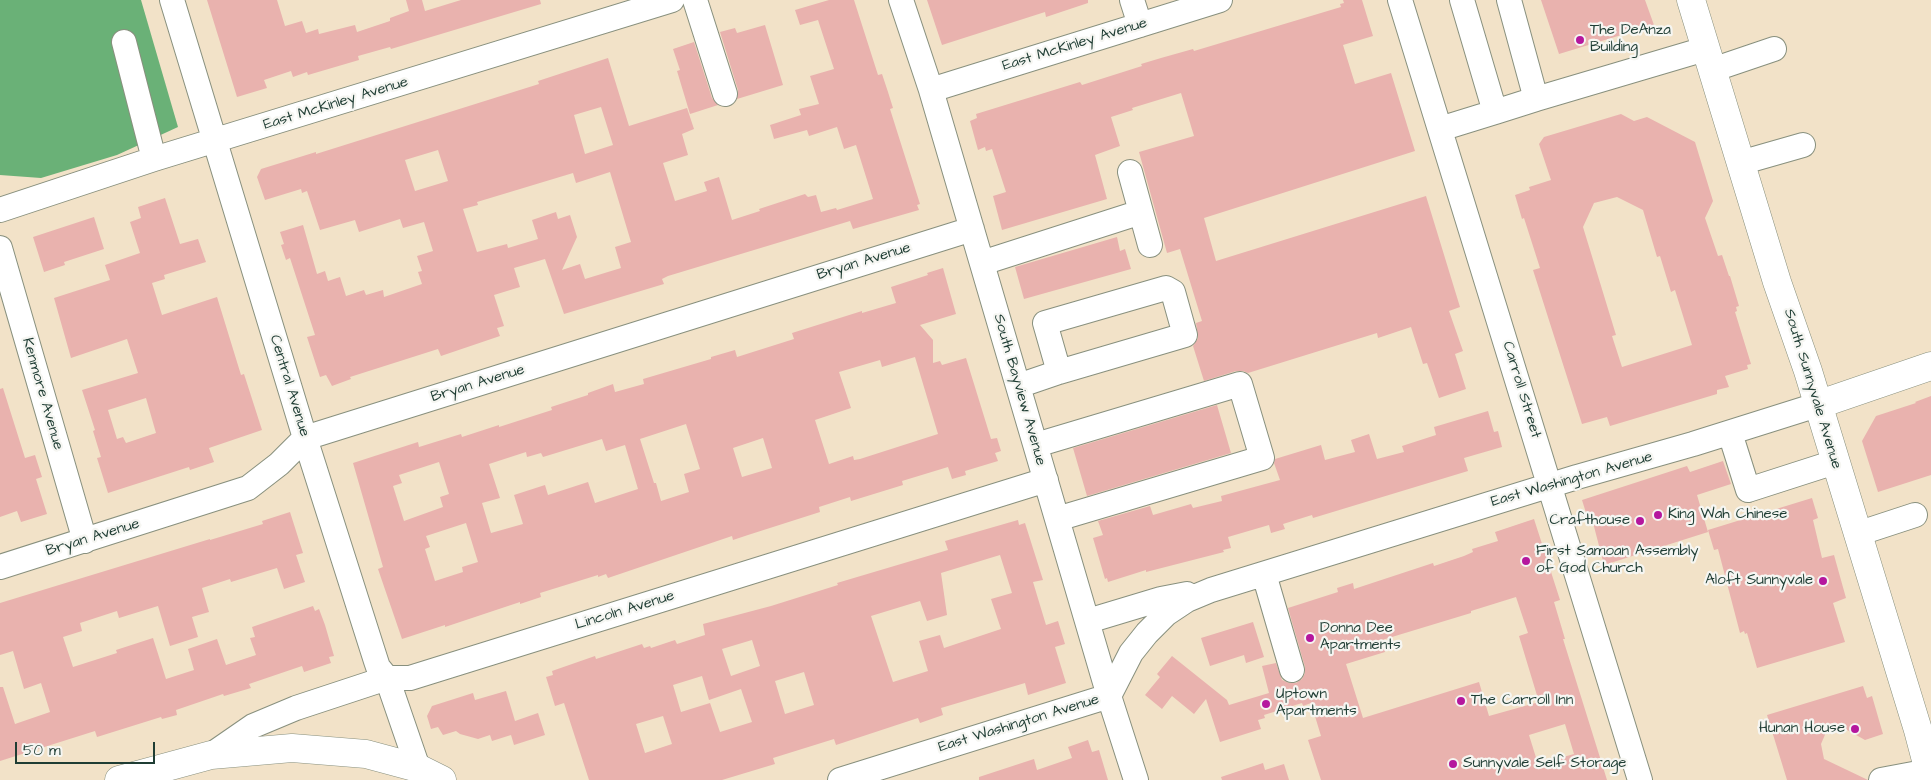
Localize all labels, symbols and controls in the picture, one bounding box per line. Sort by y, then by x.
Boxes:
street label: East McKinley Avenue [1000,14,1150,76]
place label: The DeAnza Building [1590,22,1671,57]
marker: The DeAnza Building [1574,34,1586,46]
street label: East McKinley Avenue [261,73,411,135]
street label: Bryan Avenue [815,239,913,285]
street label: South Sunnyvale Avenue [1779,307,1845,471]
street label: South Bayview Avenue [989,312,1049,468]
street label: Central Avenue [265,333,313,439]
street label: Kenmore Avenue [17,336,67,452]
street label: Carroll Street [1498,339,1544,441]
street label: Bryan Avenue [429,361,527,407]
street label: East Washington Avenue [1489,448,1655,512]
place label: King Wah Chinese [1668,506,1787,524]
marker: King Wah Chinese [1652,509,1664,521]
place label: Crafthouse [1549,512,1630,530]
street label: Bryan Avenue [44,515,142,561]
marker: Crafthouse [1634,515,1646,527]
place label: First Samoan Assembly of God Church [1536,543,1699,578]
marker: First Samoan Assembly of God Church [1520,555,1532,567]
place label: Aloft Sunnyvale [1705,572,1813,590]
marker: Aloft Sunnyvale [1817,575,1829,587]
street label: Lincoln Avenue [573,587,677,635]
place label: Donna Dee Apartments [1320,620,1401,655]
marker: Donna Dee Apartments [1304,632,1316,644]
place label: Uptown Apartments [1276,686,1357,721]
street label: East Washington Avenue [936,691,1102,757]
place label: The Carroll Inn [1471,692,1573,710]
marker: The Carroll Inn [1455,695,1467,707]
marker: Uptown Apartments [1260,698,1272,710]
place label: Hunan House [1759,720,1845,738]
marker: Hunan House [1849,723,1861,735]
scale bar [18,732,158,764]
text: 50 m [23,740,61,761]
place label: Sunnyvale Self Storage [1463,755,1626,773]
marker: Sunnyvale Self Storage [1447,758,1459,770]

